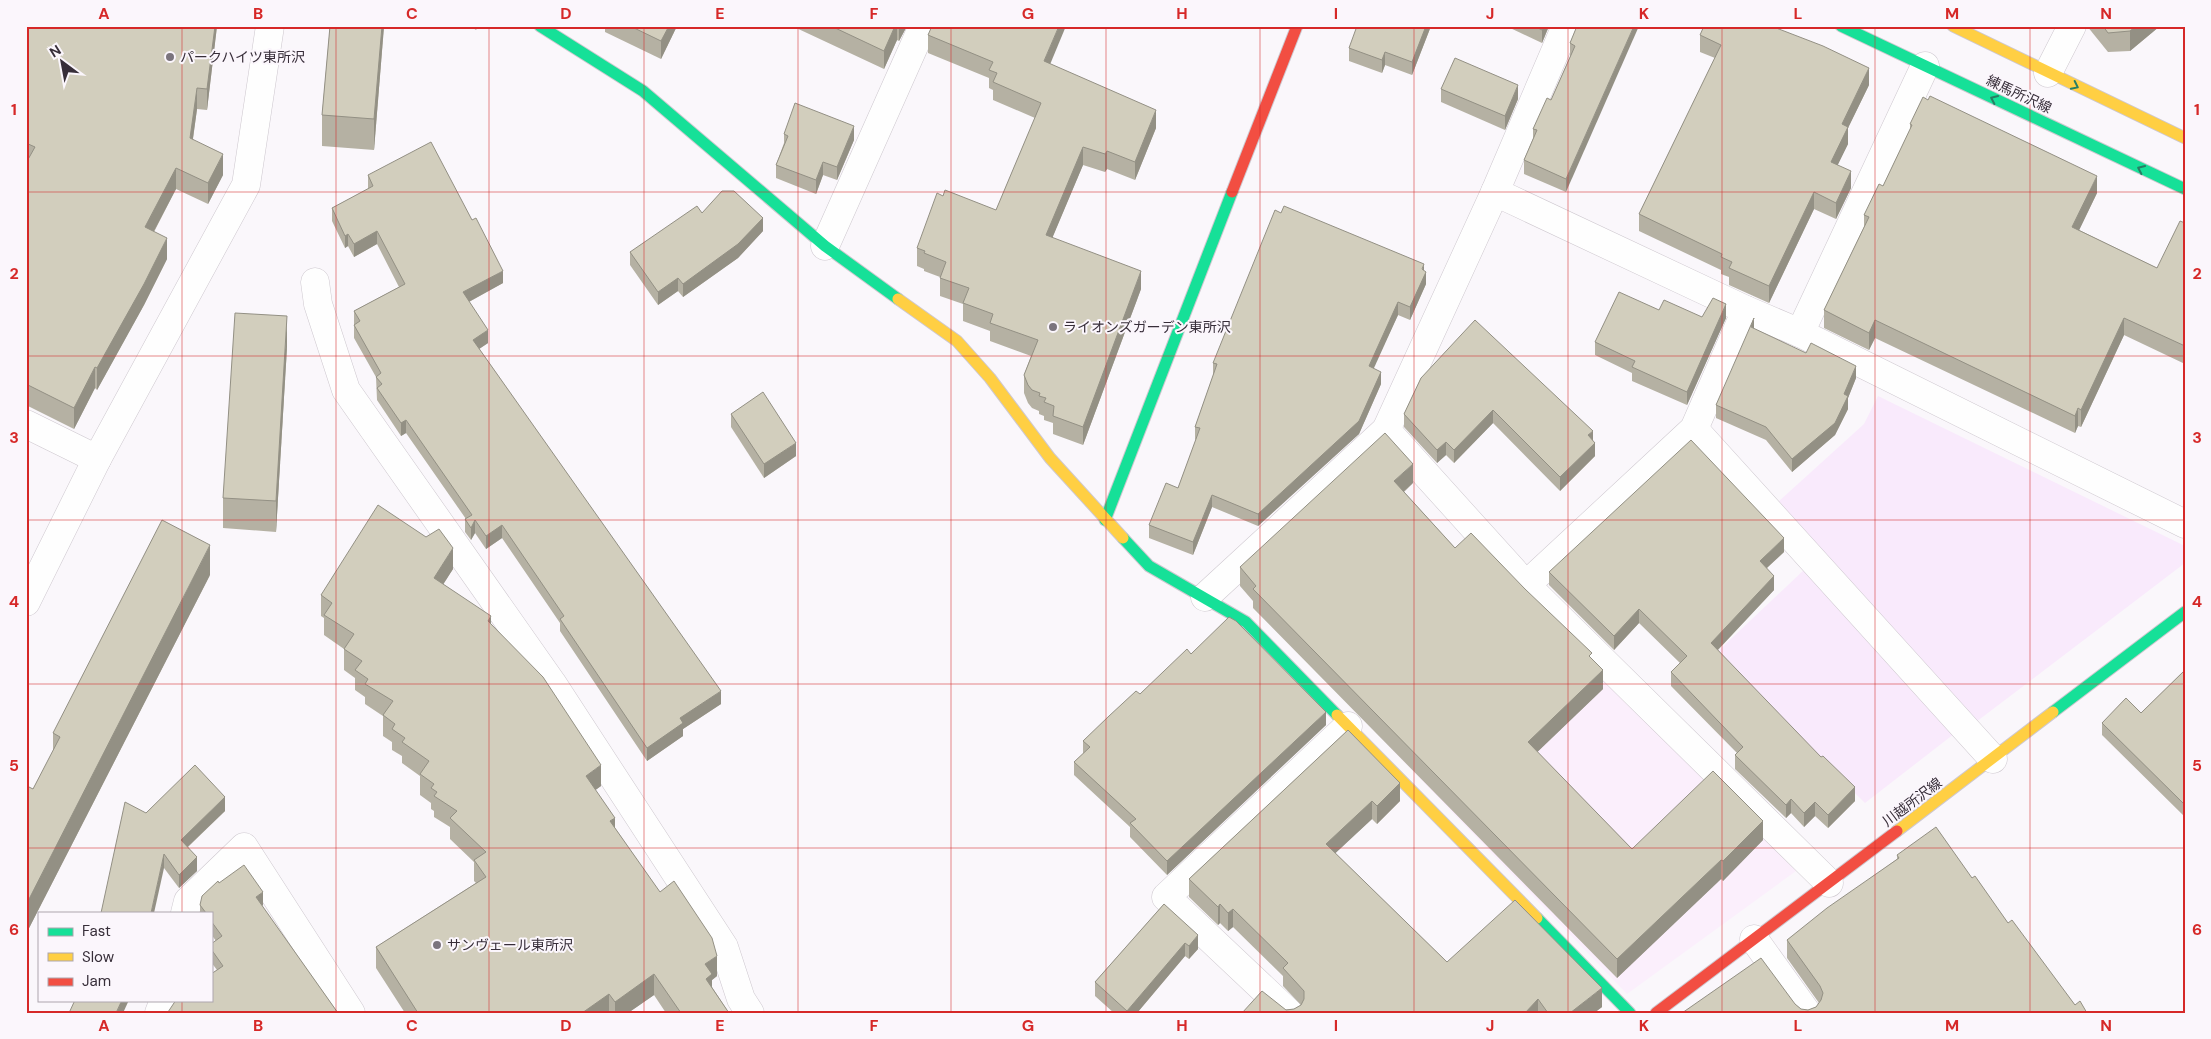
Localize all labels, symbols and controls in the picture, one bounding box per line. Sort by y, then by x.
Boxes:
text: A [98,3,110,24]
text: B [253,3,263,24]
text: C [406,3,418,24]
text: D [560,3,572,24]
text: E [715,3,725,24]
text: F [870,3,879,24]
text: G [1022,3,1034,24]
text: H [1176,3,1188,24]
text: I [1334,3,1338,24]
text: J [1486,3,1494,24]
text: K [1639,3,1650,24]
text: L [1794,3,1803,24]
text: M [1945,3,1959,24]
text: N [2100,3,2112,24]
north arrow [38,38,88,88]
text: N [46,41,64,61]
place label: パークハイツ東所沢 [180,48,305,66]
marker: パークハイツ東所沢 [164,51,176,63]
street label: 練馬所沢線 [1983,71,2055,117]
one-way arrow [2070,80,2079,90]
one-way arrow [1990,95,1999,105]
text: 1 [11,99,17,120]
text: 1 [2194,99,2200,120]
one-way arrow [2137,164,2146,175]
text: 2 [9,263,19,284]
text: 2 [2192,263,2202,284]
place label: ライオンズガーデン東所沢 [1063,318,1231,336]
marker: ライオンズガーデン東所沢 [1047,321,1059,333]
text: 3 [9,427,19,448]
text: 3 [2192,427,2202,448]
text: 4 [9,591,19,612]
text: 4 [2192,591,2202,612]
text: 5 [9,755,19,776]
text: 5 [2192,755,2202,776]
street label: 川越所沢線 [1879,774,1945,830]
legend [38,912,212,1002]
text: 6 [9,919,19,940]
text: 6 [2192,919,2202,940]
text: Fast [82,921,111,941]
place label: サンヴェール東所沢 [447,936,573,954]
marker: サンヴェール東所沢 [431,939,443,951]
text: Slow [82,947,115,967]
text: Jam [82,971,111,991]
text: A [98,1015,110,1036]
text: B [253,1015,263,1036]
text: C [406,1015,418,1036]
text: D [560,1015,572,1036]
text: E [715,1015,725,1036]
text: F [870,1015,879,1036]
text: G [1022,1015,1034,1036]
text: H [1176,1015,1188,1036]
text: I [1334,1015,1338,1036]
text: J [1486,1015,1494,1036]
text: K [1639,1015,1650,1036]
text: L [1794,1015,1803,1036]
text: M [1945,1015,1959,1036]
text: N [2100,1015,2112,1036]

